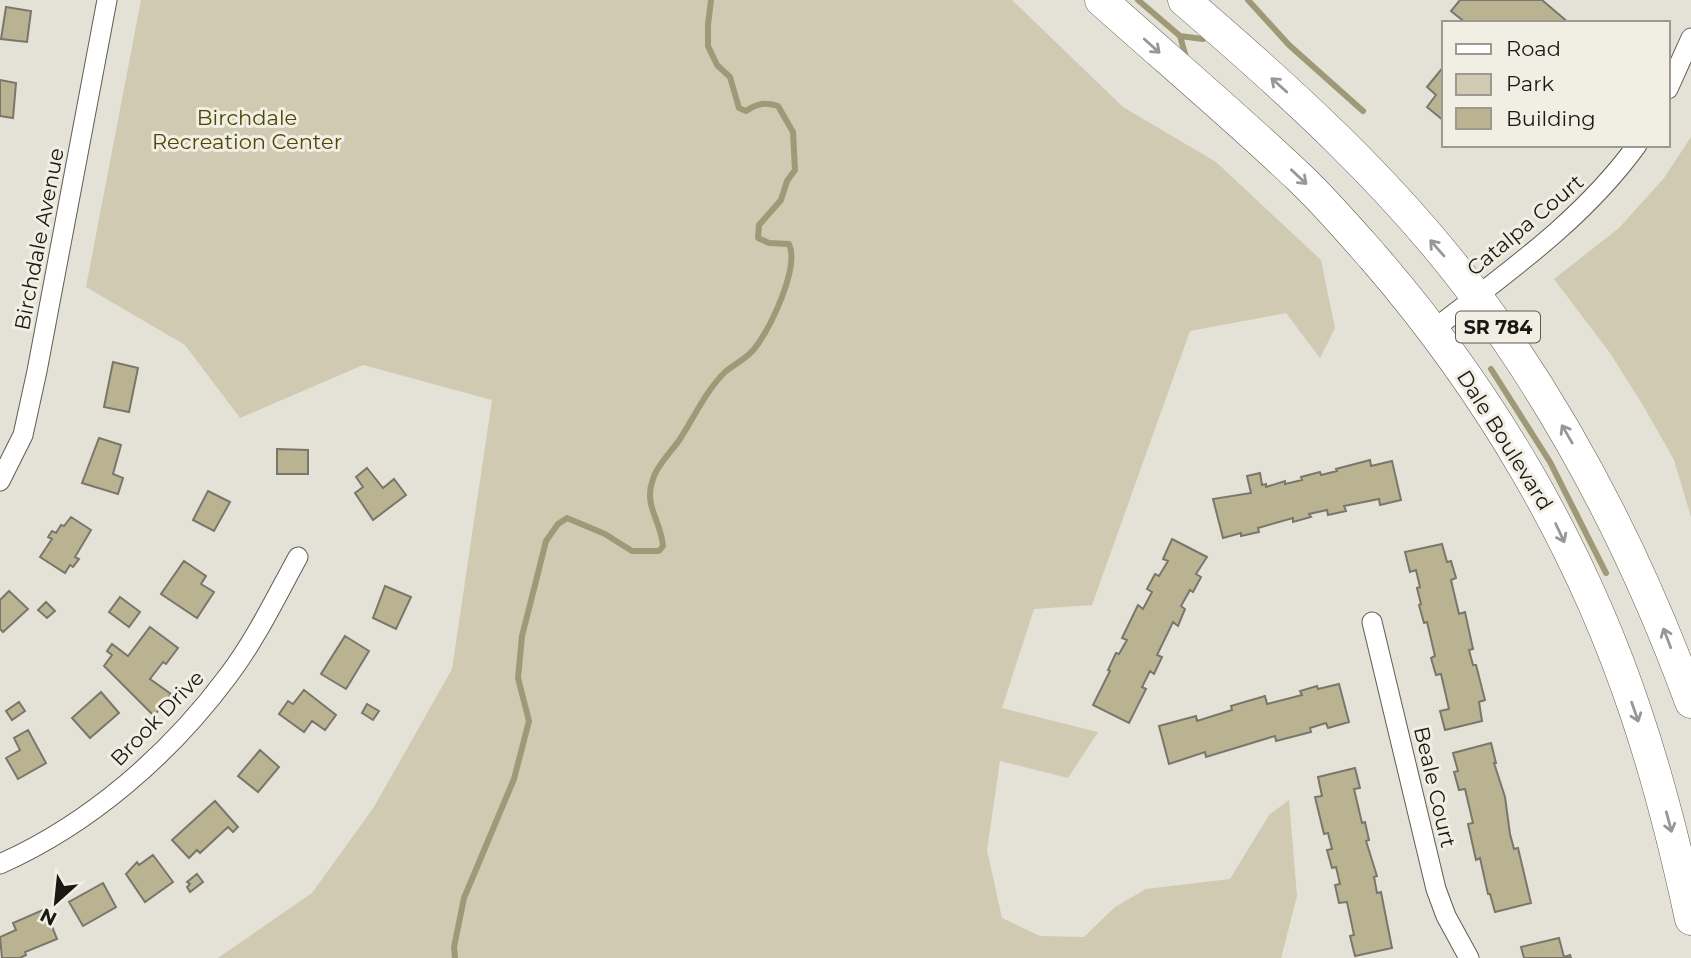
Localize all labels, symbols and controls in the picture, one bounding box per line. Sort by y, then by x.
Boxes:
legend [1442,21,1670,147]
text: Road [1506,36,1561,61]
one-way arrow [1143,37,1160,54]
text: Park [1506,71,1554,96]
one-way arrow [1270,77,1288,93]
park label: Birchdale Recreation Center [152,105,342,154]
text: Building [1506,106,1596,131]
street label: Birchdale Avenue [9,146,69,332]
one-way arrow [1290,169,1307,186]
street label: Catalpa Court [1462,169,1588,281]
one-way arrow [1429,239,1445,257]
road number: SR 784 [1456,312,1540,342]
street label: Dale Boulevard [1452,365,1558,515]
one-way arrow [1560,425,1574,445]
one-way arrow [1554,522,1567,543]
one-way arrow [1660,628,1673,650]
street label: Brook Drive [105,665,209,771]
one-way arrow [1630,700,1642,722]
street label: Beale Court [1409,724,1461,850]
one-way arrow [1663,810,1676,832]
north arrow [21,867,91,937]
text: N [36,903,61,930]

